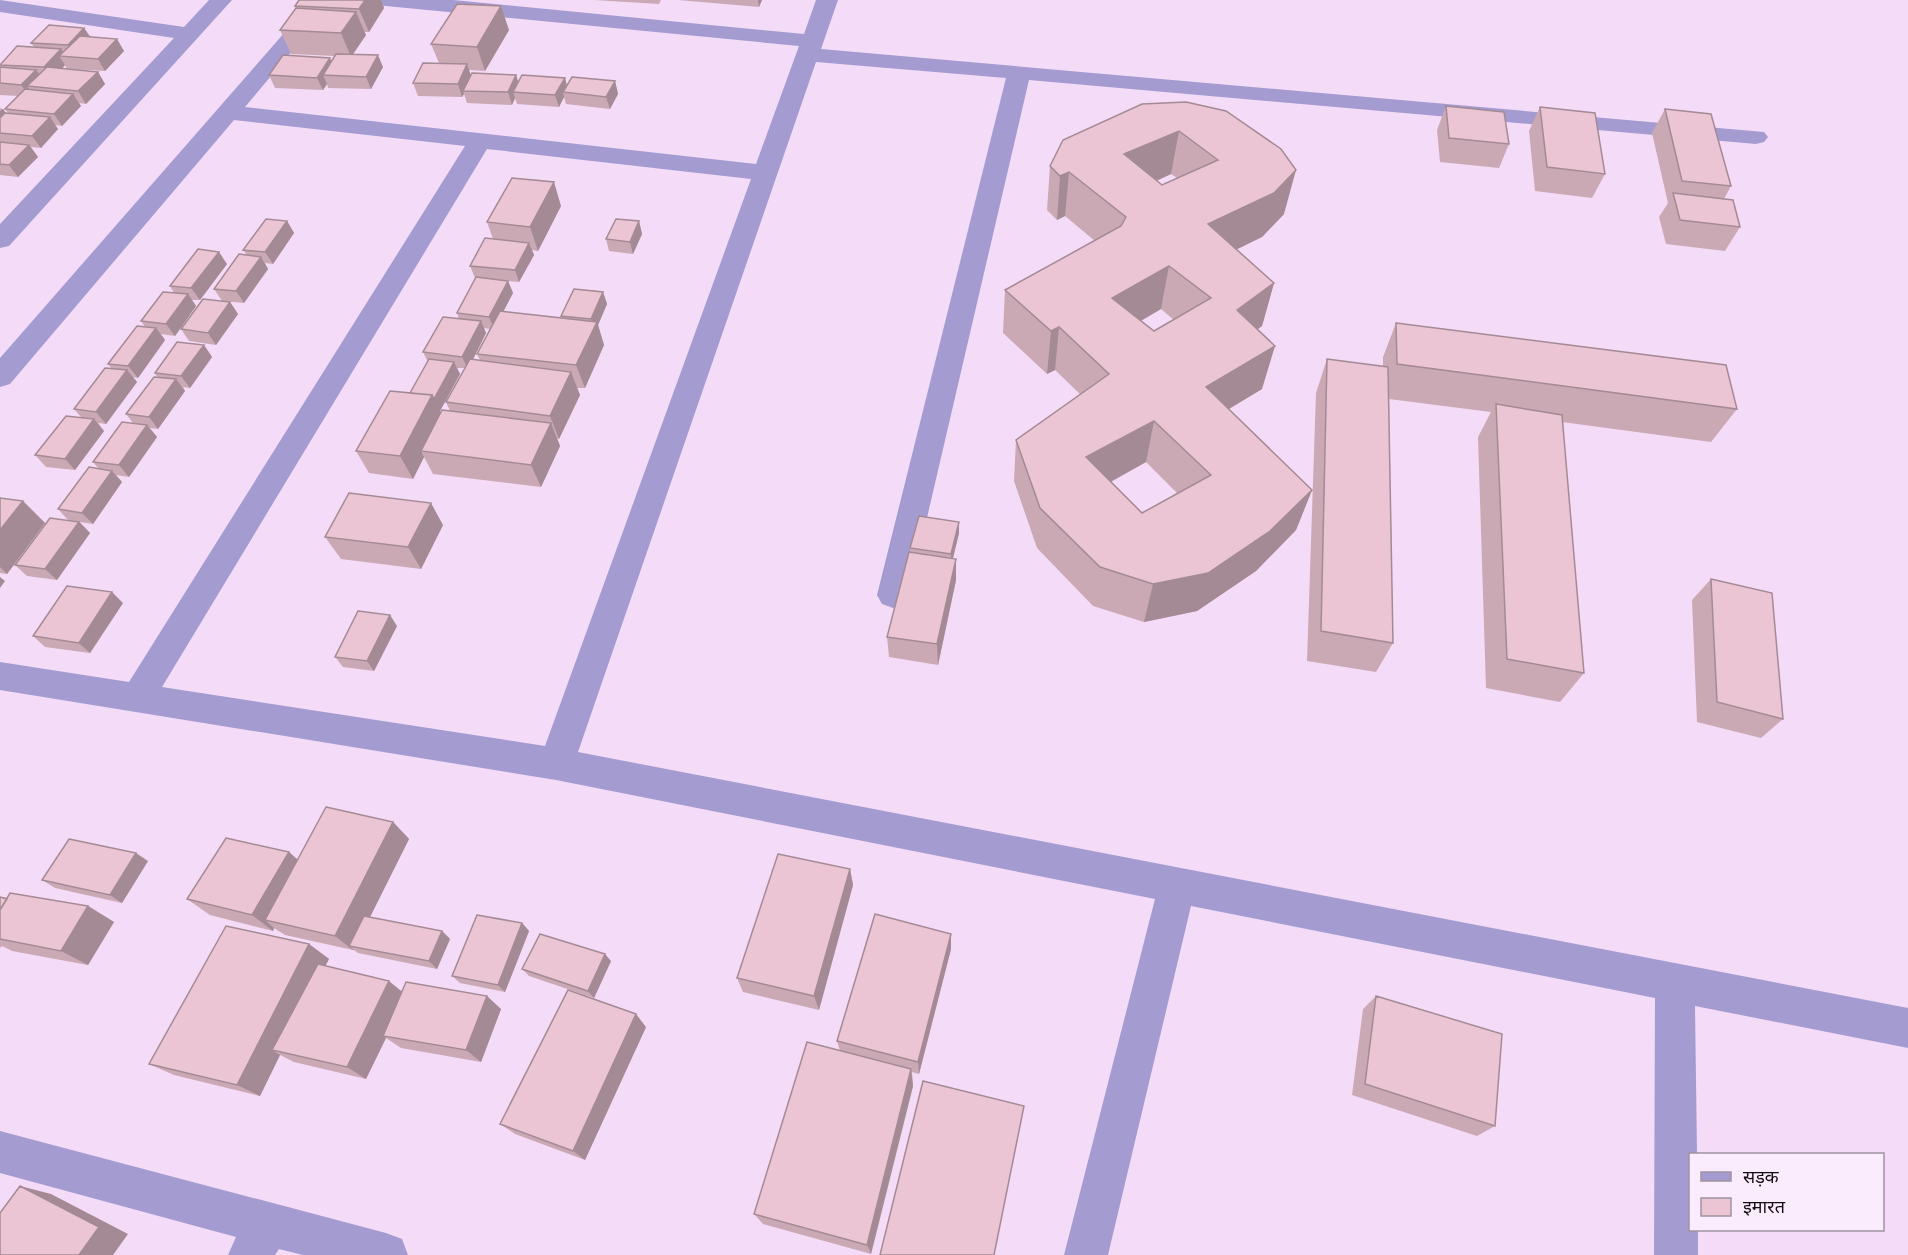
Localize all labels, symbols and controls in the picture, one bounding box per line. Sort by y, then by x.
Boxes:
legend [1689,1153,1884,1231]
text: सड़क [1743,1166,1780,1188]
text: इमारत [1743,1196,1786,1218]

